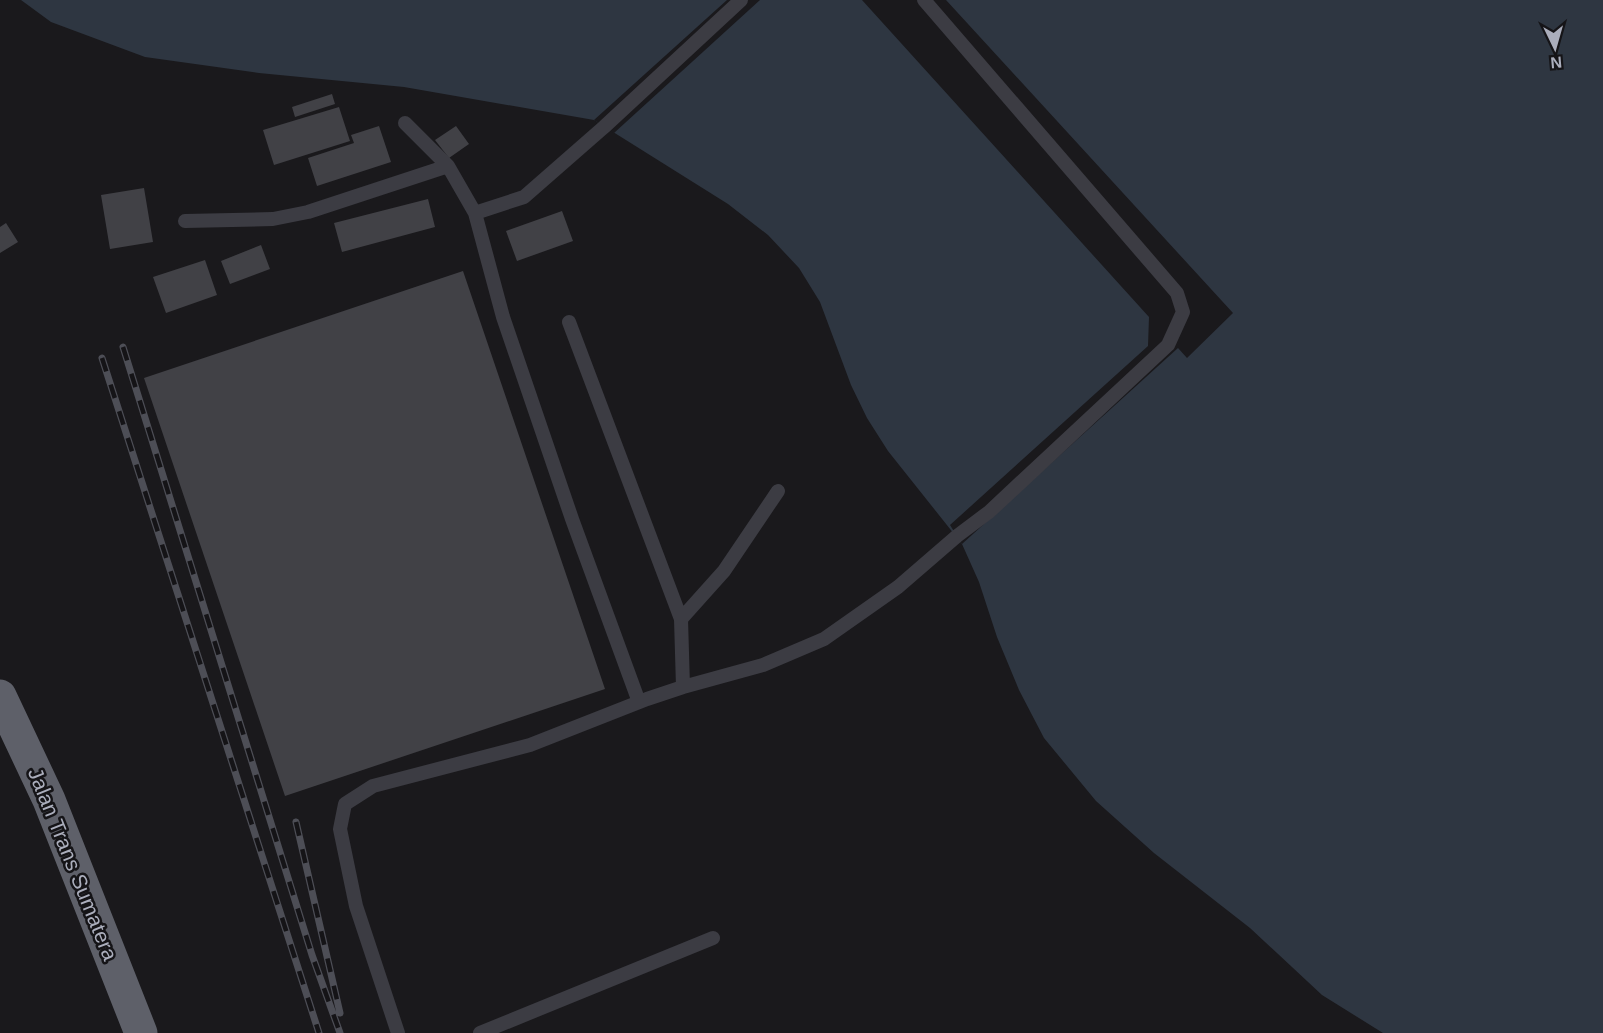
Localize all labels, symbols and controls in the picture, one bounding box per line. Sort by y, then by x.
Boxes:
north arrow [1525,18,1585,78]
text: N [1550,53,1563,71]
street label: Jalan Trans Sumatera [24,764,122,964]

